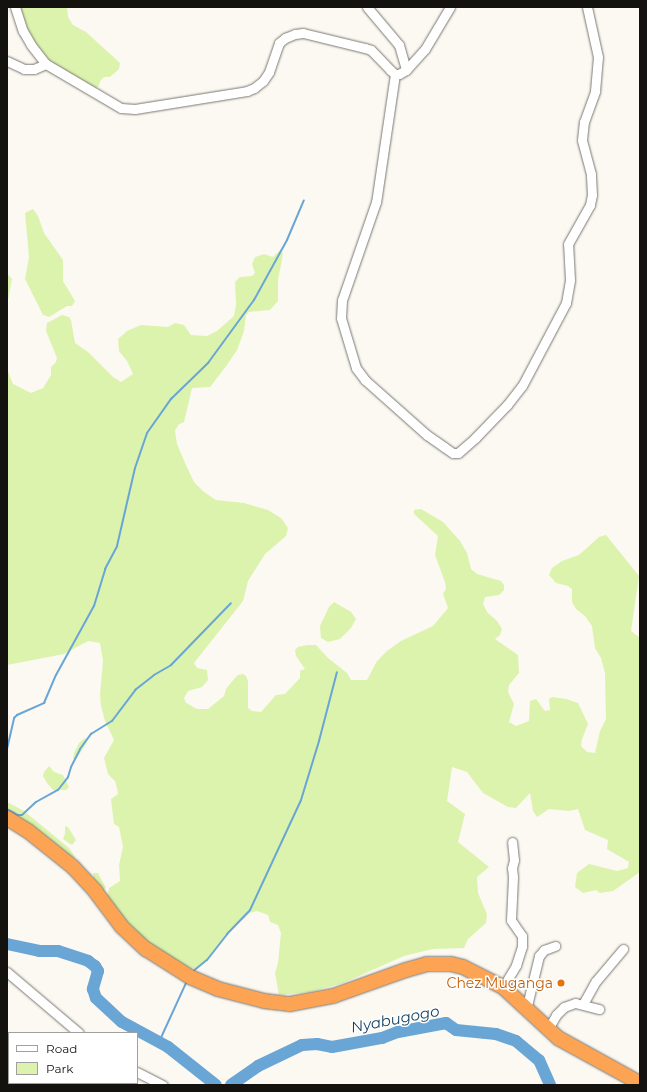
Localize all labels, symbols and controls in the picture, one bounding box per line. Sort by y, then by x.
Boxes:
place label: Chez Muganga [446,975,553,991]
marker: Chez Muganga [556,978,566,988]
water label: Nyabugogo [349,1002,441,1036]
legend [8,1032,138,1084]
text: Road [46,1041,77,1056]
text: Park [46,1061,73,1076]

